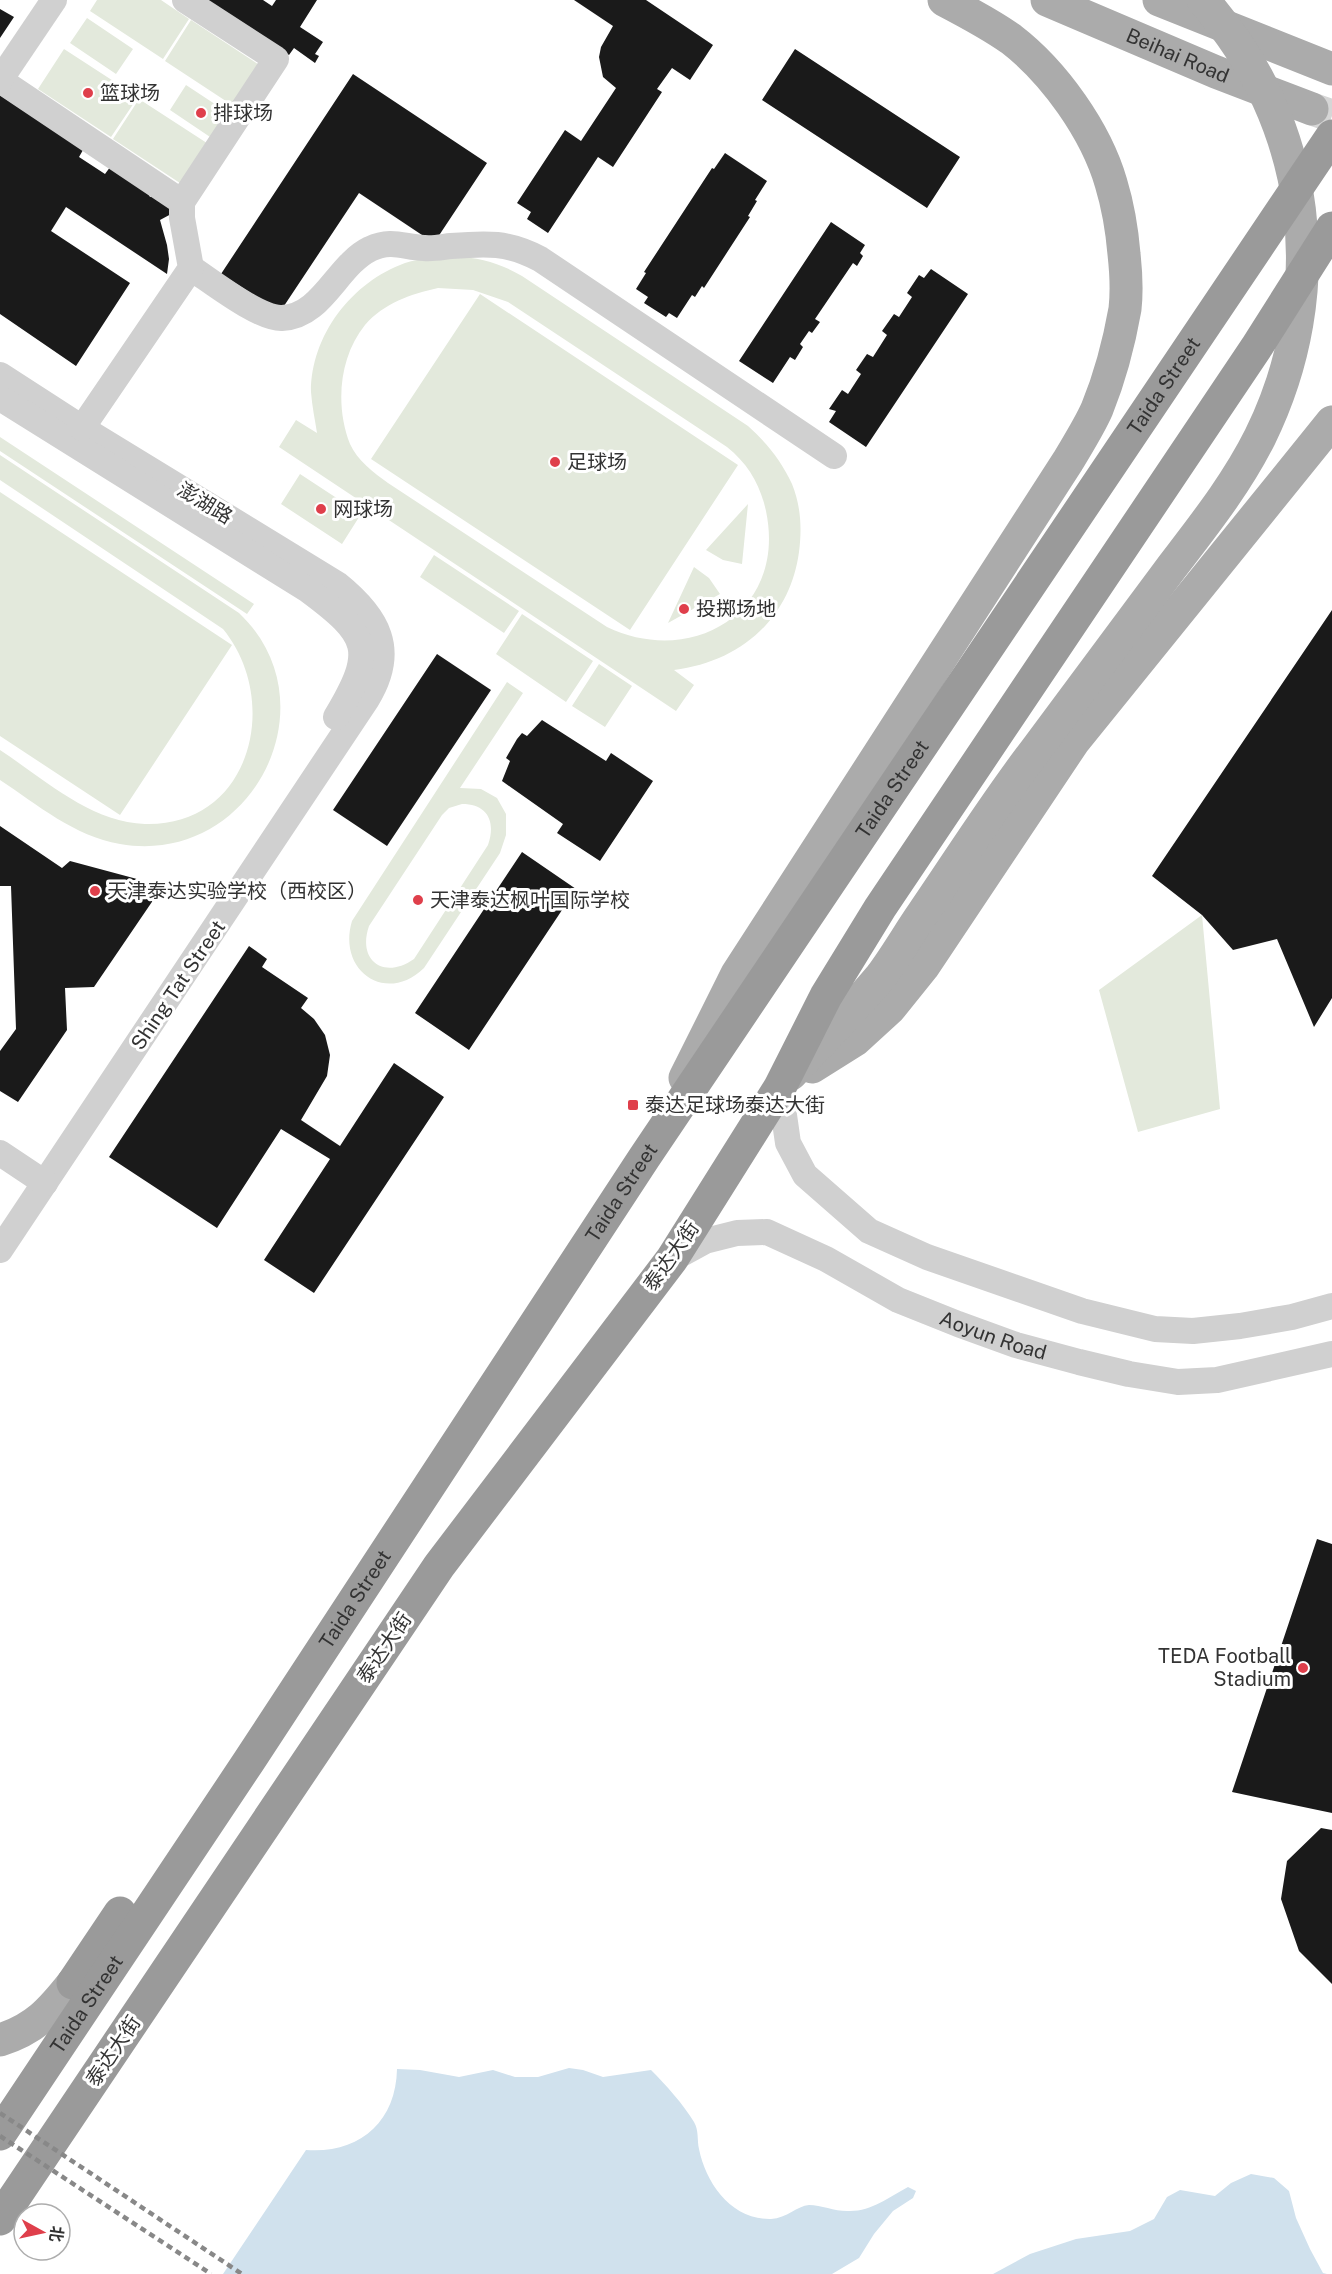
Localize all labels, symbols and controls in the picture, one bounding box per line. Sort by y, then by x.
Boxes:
street label: Beihai Road [1122,23,1233,88]
place label: 篮球场 [100,81,160,105]
marker: 篮球场 [81,86,95,100]
place label: 排球场 [213,101,273,125]
marker: 排球场 [194,106,208,120]
street label: Taida Street [1122,332,1205,440]
place label: 足球场 [567,450,627,474]
marker: 足球场 [548,455,562,469]
street label: 澎湖路 [173,477,237,529]
place label: 网球场 [333,497,393,521]
marker: 网球场 [314,502,328,516]
place label: 投掷场地 [696,597,776,621]
marker: 投掷场地 [677,602,691,616]
street label: Taida Street [851,736,934,843]
place label: 天津泰达实验学校（西校区） [107,879,367,903]
marker: 天津泰达实验学校（西校区） [88,884,102,898]
place label: 天津泰达枫叶国际学校 [430,888,630,912]
marker: 天津泰达枫叶国际学校 [411,893,425,907]
street label: Shing Tat Street [126,916,230,1054]
place label: 泰达足球场泰达大街 [645,1093,825,1117]
marker: 泰达足球场泰达大街 [626,1098,640,1112]
street label: Taida Street [580,1139,662,1246]
street label: 泰达大街 [638,1216,704,1296]
street label: Aoyun Road [936,1306,1049,1365]
street label: Taida Street [314,1545,396,1653]
street label: 泰达大街 [352,1608,416,1688]
place label: TEDA Football Stadium [1158,1644,1291,1691]
marker: TEDA Football Stadium [1296,1661,1310,1675]
street label: Taida Street [45,1951,128,2058]
street label: 泰达大街 [81,2011,145,2091]
north arrow [12,2202,72,2262]
text: 北 [46,2225,67,2243]

